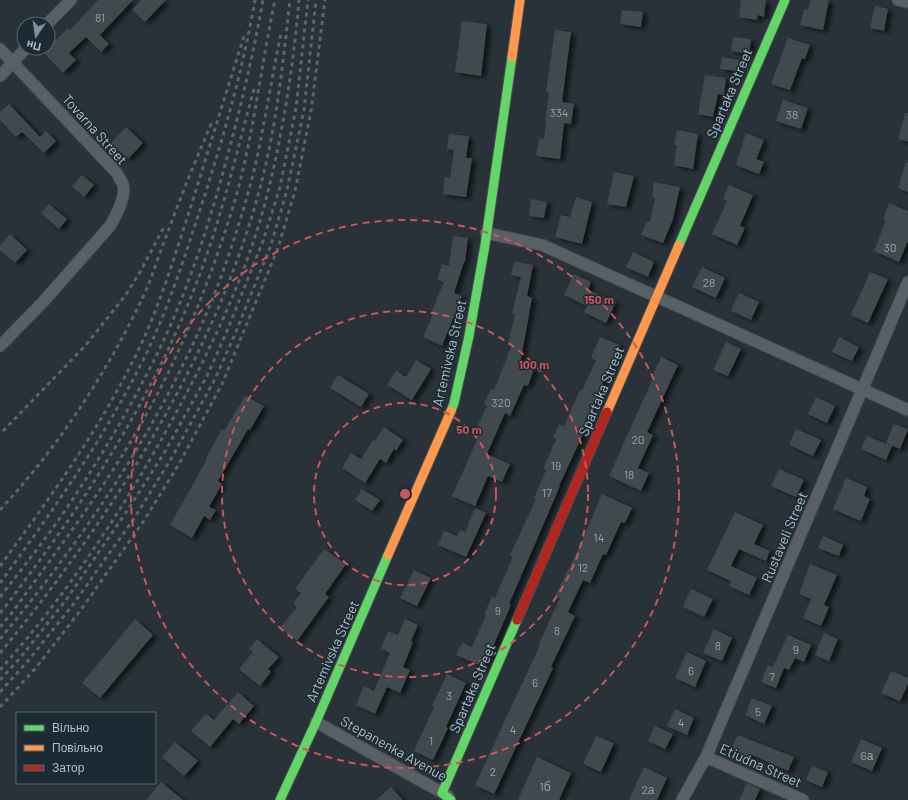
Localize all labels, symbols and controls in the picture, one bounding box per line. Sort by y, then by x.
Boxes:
house number: 81 [95,10,105,24]
north arrow [16,16,56,56]
text: Пн [25,38,42,54]
street label: Spartaka Street [702,46,756,140]
street label: Tovarna Street [59,90,131,168]
house number: 334 [550,105,568,119]
house number: 38 [786,107,798,121]
house number: 30 [884,240,896,254]
house number: 28 [703,275,715,289]
text: 150 m [584,292,614,306]
street label: Artemivska Street [428,298,470,408]
street label: Spartaka Street [574,344,628,438]
text: 100 m [519,357,549,371]
house number: 320 [491,395,511,409]
text: 50 m [456,422,482,436]
house number: 20 [631,432,645,446]
house number: 19 [551,458,561,472]
house number: 18 [624,467,634,481]
house number: 17 [542,485,552,499]
centre of rings [398,487,412,501]
street label: Rustaveli Street [757,489,811,585]
house number: 14 [594,530,604,544]
house number: 12 [578,560,588,574]
street label: Artemivska Street [302,598,362,704]
house number: 9 [495,603,501,617]
house number: 8 [554,623,560,637]
house number: 8 [715,638,721,652]
street label: Spartaka Street [445,641,499,735]
house number: 9 [793,642,799,656]
house number: 6 [688,663,694,677]
house number: 7 [769,669,775,683]
house number: 6 [532,675,538,689]
house number: 3 [446,688,452,702]
house number: 5 [755,704,761,718]
legend [16,712,156,784]
street label: Stepanenka Avenue [338,712,450,784]
house number: 4 [678,715,684,729]
text: Вільно [52,720,90,734]
house number: 4 [510,722,516,736]
house number: 1 [429,733,433,747]
street label: Etiudna Street [717,739,805,791]
text: Повільно [52,740,103,754]
house number: 6а [861,748,874,762]
text: Затор [52,760,85,775]
house number: 2 [490,764,496,778]
house number: 1б [539,779,551,793]
house number: 2а [641,782,655,796]

